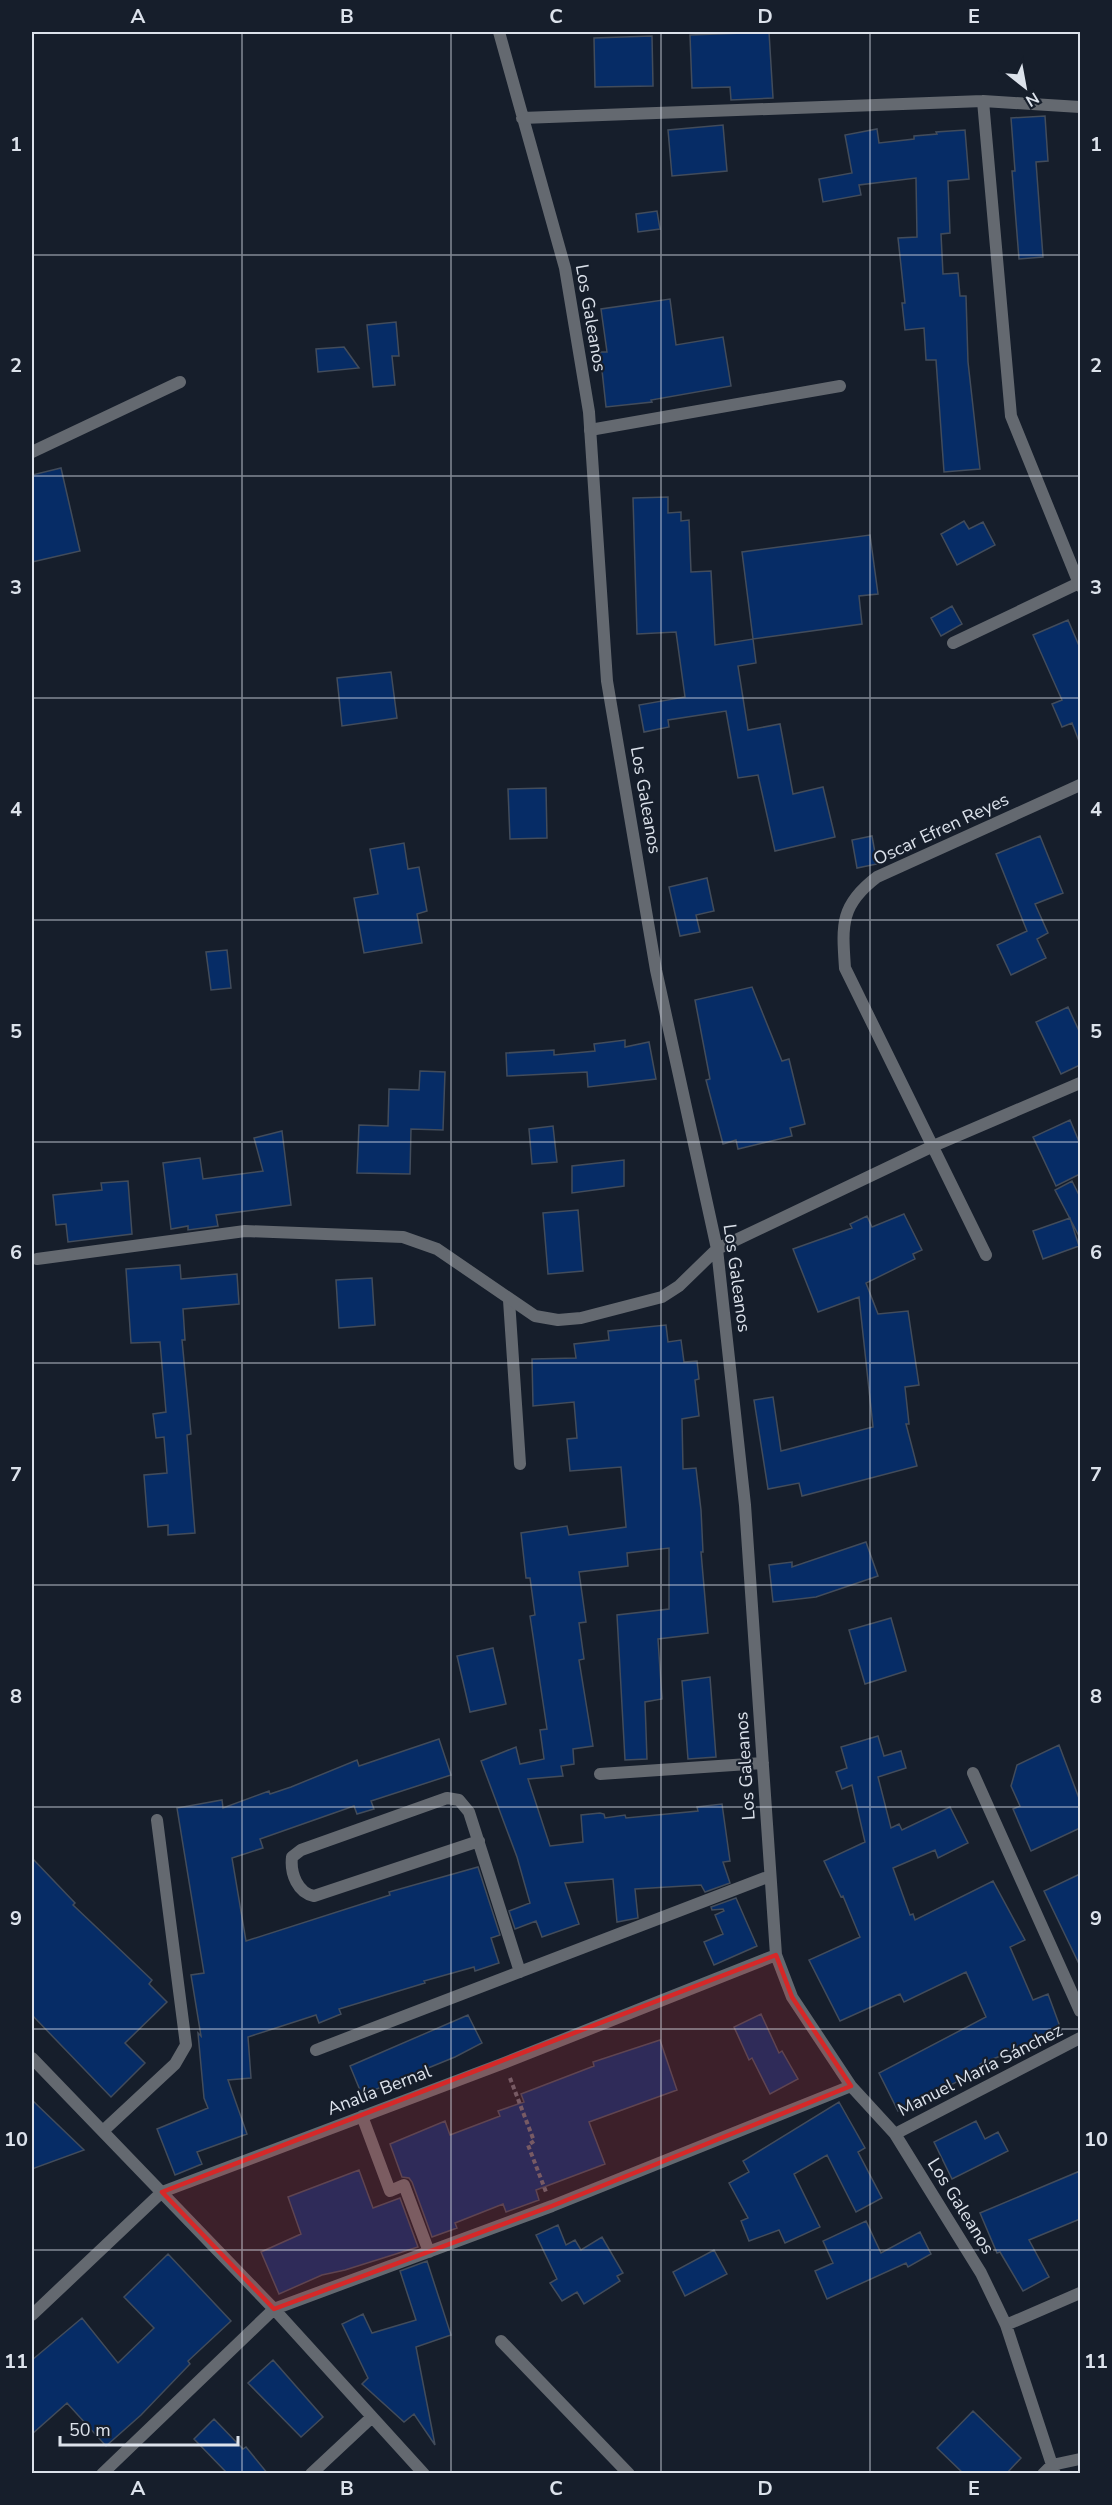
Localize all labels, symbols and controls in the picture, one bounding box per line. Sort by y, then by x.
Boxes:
text: A [131,3,146,30]
text: B [340,3,354,30]
text: C [549,3,563,30]
text: D [757,3,773,30]
text: E [968,3,980,30]
north arrow [995,57,1055,117]
text: N [1021,86,1043,112]
text: 1 [10,131,22,158]
text: 1 [1090,131,1102,158]
street label: Los Galeanos [570,262,612,374]
text: 2 [10,352,22,379]
text: 2 [1090,352,1102,379]
text: 3 [10,574,22,601]
text: 3 [1090,574,1102,601]
street label: Los Galeanos [625,744,667,856]
street label: Oscar Efren Reyes [869,787,1013,871]
text: 4 [10,796,22,823]
text: 4 [1090,796,1102,823]
text: 5 [10,1018,22,1045]
text: 5 [1090,1018,1102,1045]
street label: Los Galeanos [718,1222,756,1334]
text: 6 [10,1239,22,1266]
text: 6 [1090,1239,1102,1266]
text: 7 [10,1461,22,1488]
text: 7 [1090,1461,1102,1488]
text: 8 [10,1683,22,1710]
text: 8 [1090,1683,1102,1710]
street label: Los Galeanos [729,1711,761,1821]
text: 9 [10,1905,22,1932]
text: 9 [1090,1905,1102,1932]
street label: Manuel María Sánchez [894,2018,1066,2122]
street label: Analía Bernal [323,2059,435,2121]
text: 10 [4,2126,28,2153]
text: 10 [1084,2126,1108,2153]
street label: Los Galeanos [922,2153,1000,2259]
text: 11 [4,2348,28,2375]
text: 11 [1084,2348,1108,2375]
scale bar [60,2409,238,2447]
text: 50 m [69,2418,111,2442]
text: A [131,2475,146,2502]
text: B [340,2475,354,2502]
text: C [549,2475,563,2502]
text: D [757,2475,773,2502]
text: E [968,2475,980,2502]

